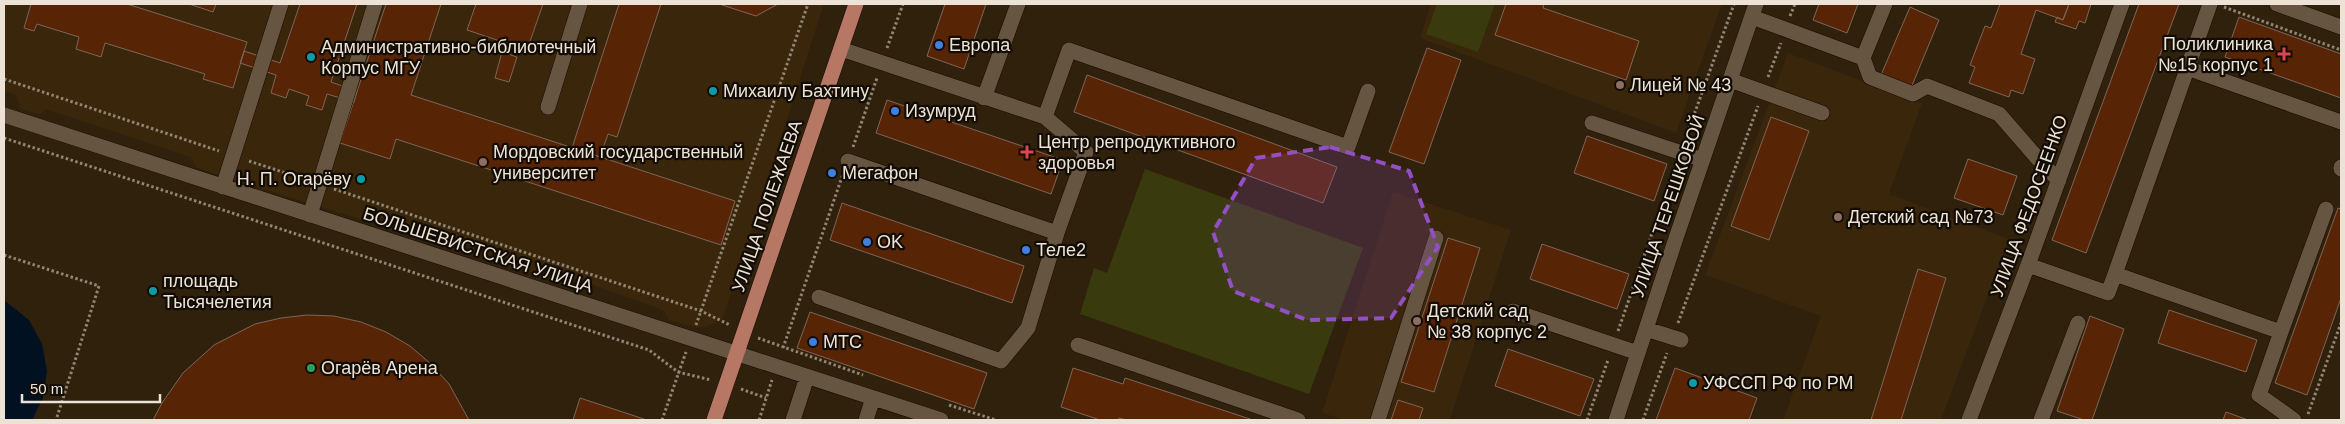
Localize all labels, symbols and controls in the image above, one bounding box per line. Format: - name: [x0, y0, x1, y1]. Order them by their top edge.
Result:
- place label: Поликлиника №15 корпус 1: [2158, 34, 2274, 75]
- place label: Европа: [949, 35, 1011, 55]
- place label: Административно-библиотечный Корпус МГУ: [321, 37, 596, 78]
- marker: Европа: [933, 39, 945, 51]
- marker: Поликлиника №15 корпус 1: [2277, 47, 2291, 61]
- marker: Административно-библиотечный Корпус МГУ: [305, 51, 317, 63]
- place label: Лицей № 43: [1630, 75, 1731, 95]
- marker: Лицей № 43: [1614, 79, 1626, 91]
- place label: Михаилу Бахтину: [723, 81, 869, 101]
- marker: Михаилу Бахтину: [707, 85, 719, 97]
- place label: Изумруд: [905, 101, 976, 121]
- marker: Изумруд: [889, 105, 901, 117]
- street label: УЛИЦА ТЕРЕШКОВОЙ: [1626, 112, 1709, 300]
- street label: УЛИЦА ФЕДОСЕЕНКО: [1987, 112, 2071, 300]
- street label: УЛИЦА ПОЛЕЖАЕВА: [728, 117, 806, 295]
- place label: Центр репродуктивного здоровья: [1038, 132, 1236, 173]
- place label: Мордовский государственный университет: [493, 142, 743, 183]
- marker: Центр репродуктивного здоровья: [1020, 145, 1034, 159]
- marker: Мордовский государственный университет: [477, 156, 489, 168]
- place label: Мегафон: [842, 163, 918, 183]
- marker: Мегафон: [826, 167, 838, 179]
- place label: Н. П. Огарёву: [237, 169, 351, 189]
- marker: Н. П. Огарёву: [355, 173, 367, 185]
- street label: БОЛЬШЕВИСТСКАЯ УЛИЦА: [361, 203, 595, 297]
- place label: Детский сад №73: [1848, 207, 1993, 227]
- marker: Детский сад №73: [1832, 211, 1844, 223]
- place label: OK: [877, 232, 903, 252]
- marker: OK: [861, 236, 873, 248]
- place label: Теле2: [1036, 240, 1086, 260]
- marker: Теле2: [1020, 244, 1032, 256]
- place label: площадь Тысячелетия: [163, 271, 272, 312]
- marker: площадь Тысячелетия: [147, 285, 159, 297]
- place label: Детский сад № 38 корпус 2: [1427, 301, 1547, 342]
- marker: Детский сад № 38 корпус 2: [1411, 315, 1423, 327]
- place label: МТС: [823, 332, 862, 352]
- marker: МТС: [807, 336, 819, 348]
- place label: Огарёв Арена: [321, 358, 439, 378]
- marker: Огарёв Арена: [305, 362, 317, 374]
- scale bar: [22, 372, 160, 404]
- place label: УФССП РФ по РМ: [1703, 373, 1854, 393]
- marker: УФССП РФ по РМ: [1687, 377, 1699, 389]
- text: 50 m: [30, 380, 63, 397]

